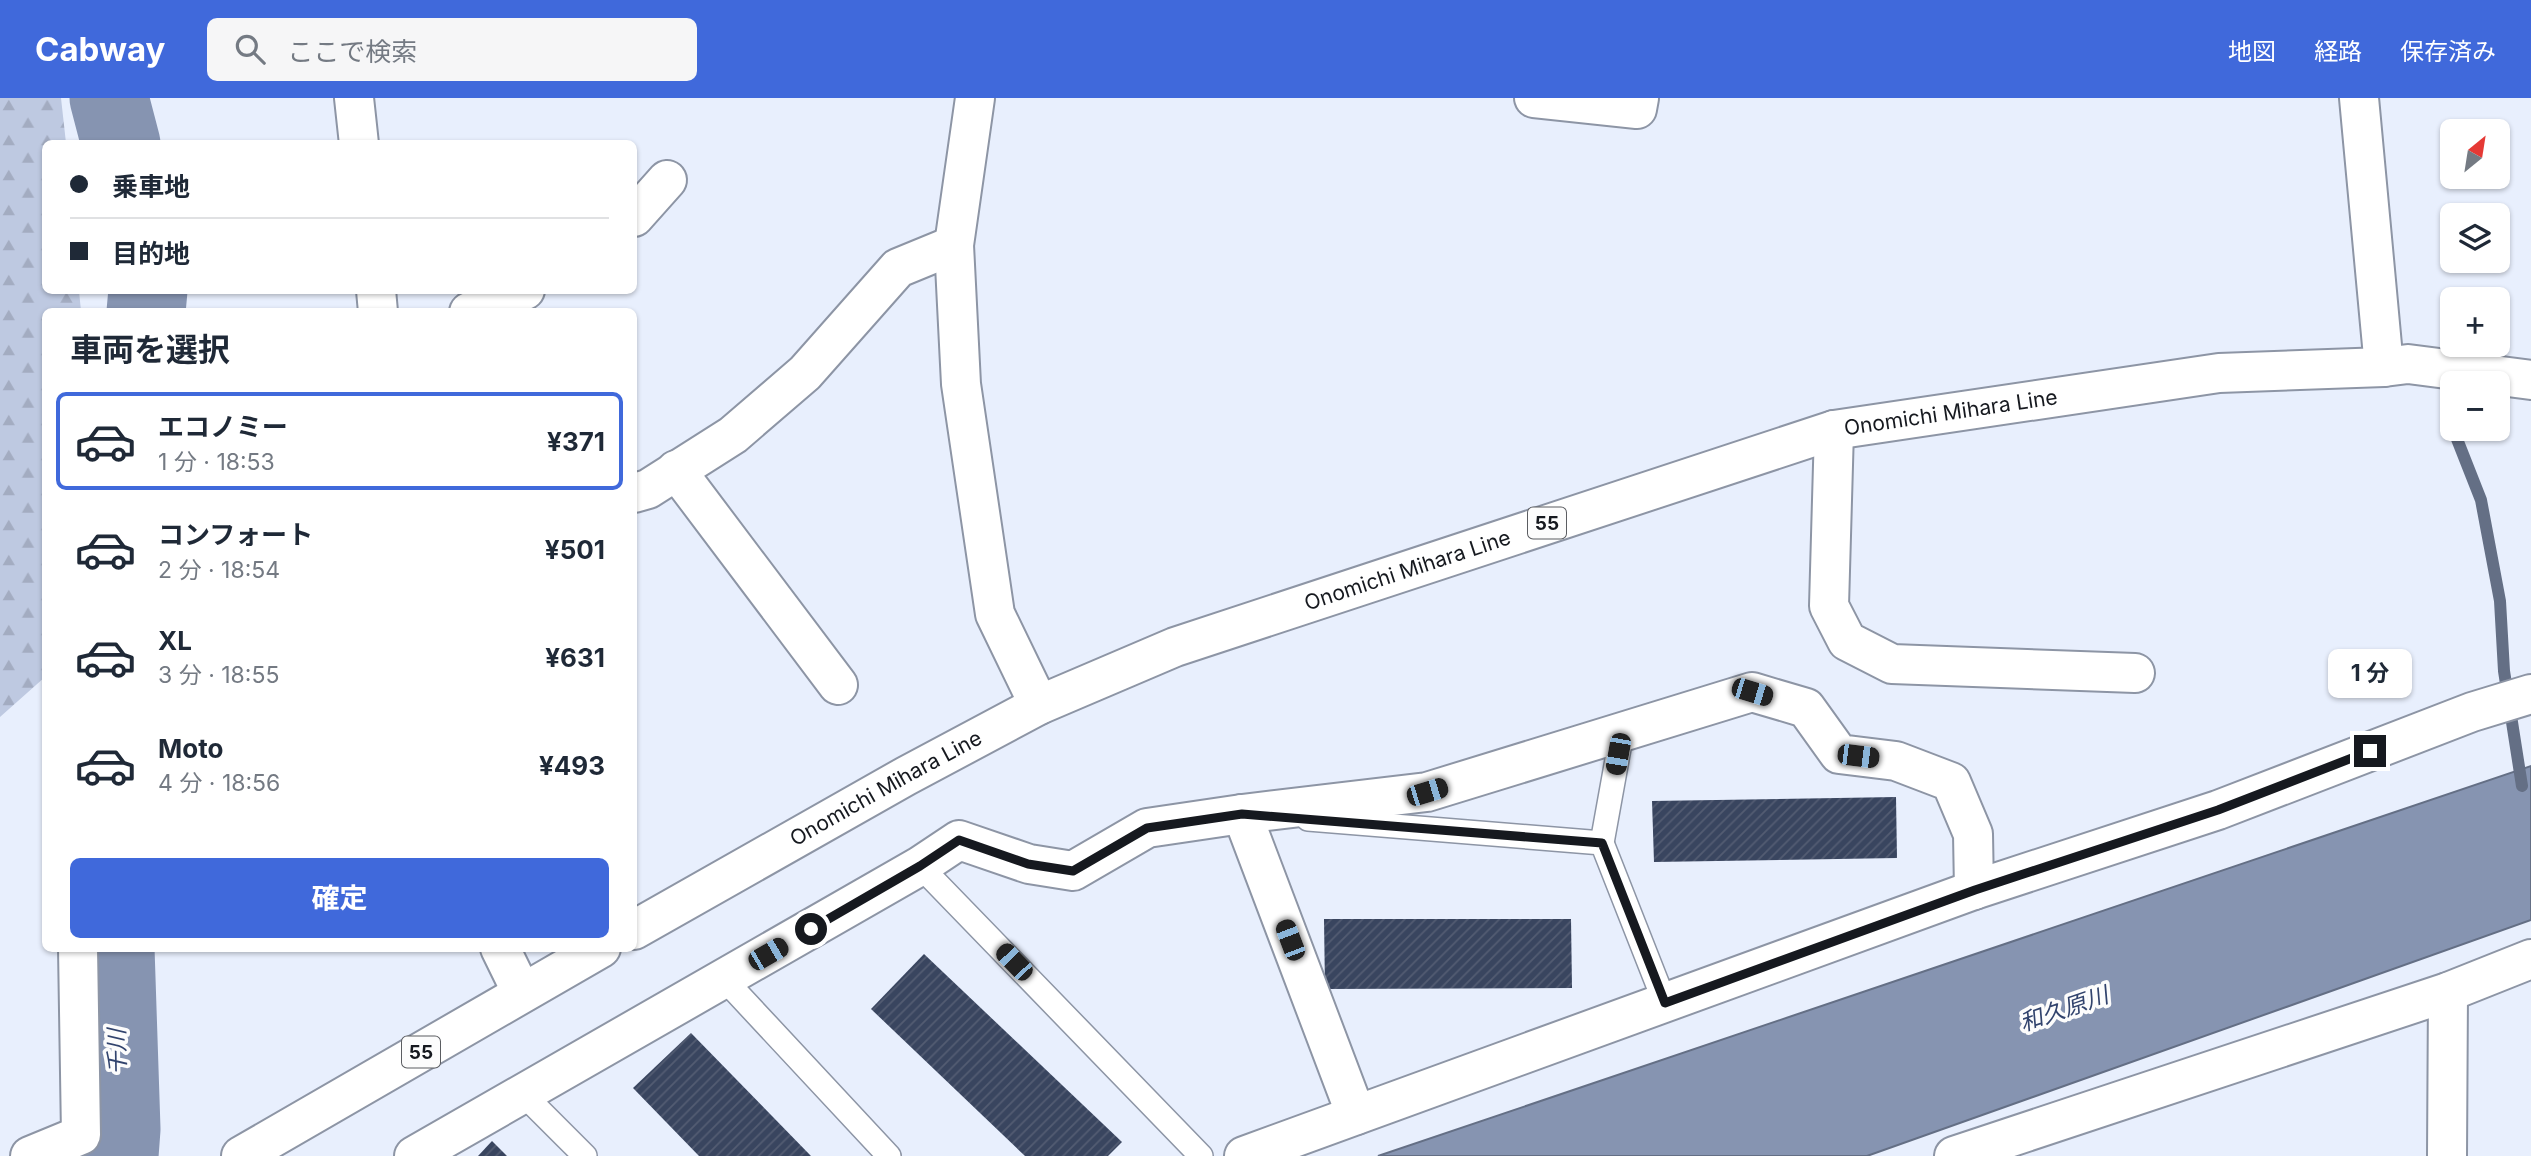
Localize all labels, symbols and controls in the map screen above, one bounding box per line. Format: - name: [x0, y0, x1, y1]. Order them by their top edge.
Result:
- search box: [207, 18, 697, 81]
- text: Cabway: [35, 29, 165, 69]
- icon: search: [231, 30, 269, 68]
- text: ここで検索: [287, 36, 417, 67]
- text: 地図: [2228, 37, 2276, 66]
- text: 経路: [2314, 37, 2362, 66]
- text: 保存済み: [2400, 37, 2496, 66]
- north arrow: [2440, 119, 2510, 189]
- map controls: [2440, 119, 2510, 441]
- text: 乗車地: [112, 171, 190, 202]
- button: layers: [2440, 203, 2510, 273]
- text: 目的地: [112, 238, 190, 269]
- button: +: [2440, 287, 2510, 357]
- text: 車両を選択: [70, 330, 230, 369]
- button: −: [2440, 371, 2510, 441]
- street label: Onomichi Mihara Line: [1842, 384, 2059, 440]
- icon: car: [74, 410, 137, 473]
- text: エコノミー: [158, 411, 288, 442]
- text: ¥371: [547, 426, 605, 457]
- text: 1 分 · 18:53: [158, 448, 275, 476]
- road number: 55: [1528, 508, 1566, 538]
- icon: car: [74, 518, 137, 581]
- text: コンフォート: [158, 519, 313, 550]
- street label: Onomichi Mihara Line: [1301, 524, 1514, 616]
- text: ¥501: [545, 534, 605, 565]
- text: 2 分 · 18:54: [158, 556, 280, 584]
- text: XL: [158, 625, 192, 656]
- icon: car: [74, 626, 137, 689]
- text: ¥631: [545, 642, 605, 673]
- callout: 1 分: [2328, 650, 2412, 698]
- text: 1 分: [2351, 659, 2389, 687]
- text: 3 分 · 18:55: [158, 661, 279, 689]
- car: [1729, 676, 1776, 708]
- street label: Onomichi Mihara Line: [785, 725, 986, 851]
- car: [1605, 731, 1632, 777]
- text: Moto: [158, 733, 223, 764]
- icon: car: [74, 734, 137, 797]
- route end: [2354, 735, 2386, 767]
- car: [1836, 743, 1881, 769]
- text: ¥493: [539, 750, 605, 781]
- text: 4 分 · 18:56: [158, 769, 280, 797]
- car: [1404, 776, 1451, 808]
- button: 確定: [70, 858, 609, 938]
- route start: [795, 913, 827, 945]
- car: [1273, 917, 1308, 963]
- car: [745, 934, 792, 974]
- car: [992, 940, 1037, 984]
- water label: 和久原川: [2016, 980, 2115, 1037]
- water label: 千川: [103, 1026, 131, 1075]
- road number: 55: [402, 1036, 440, 1068]

